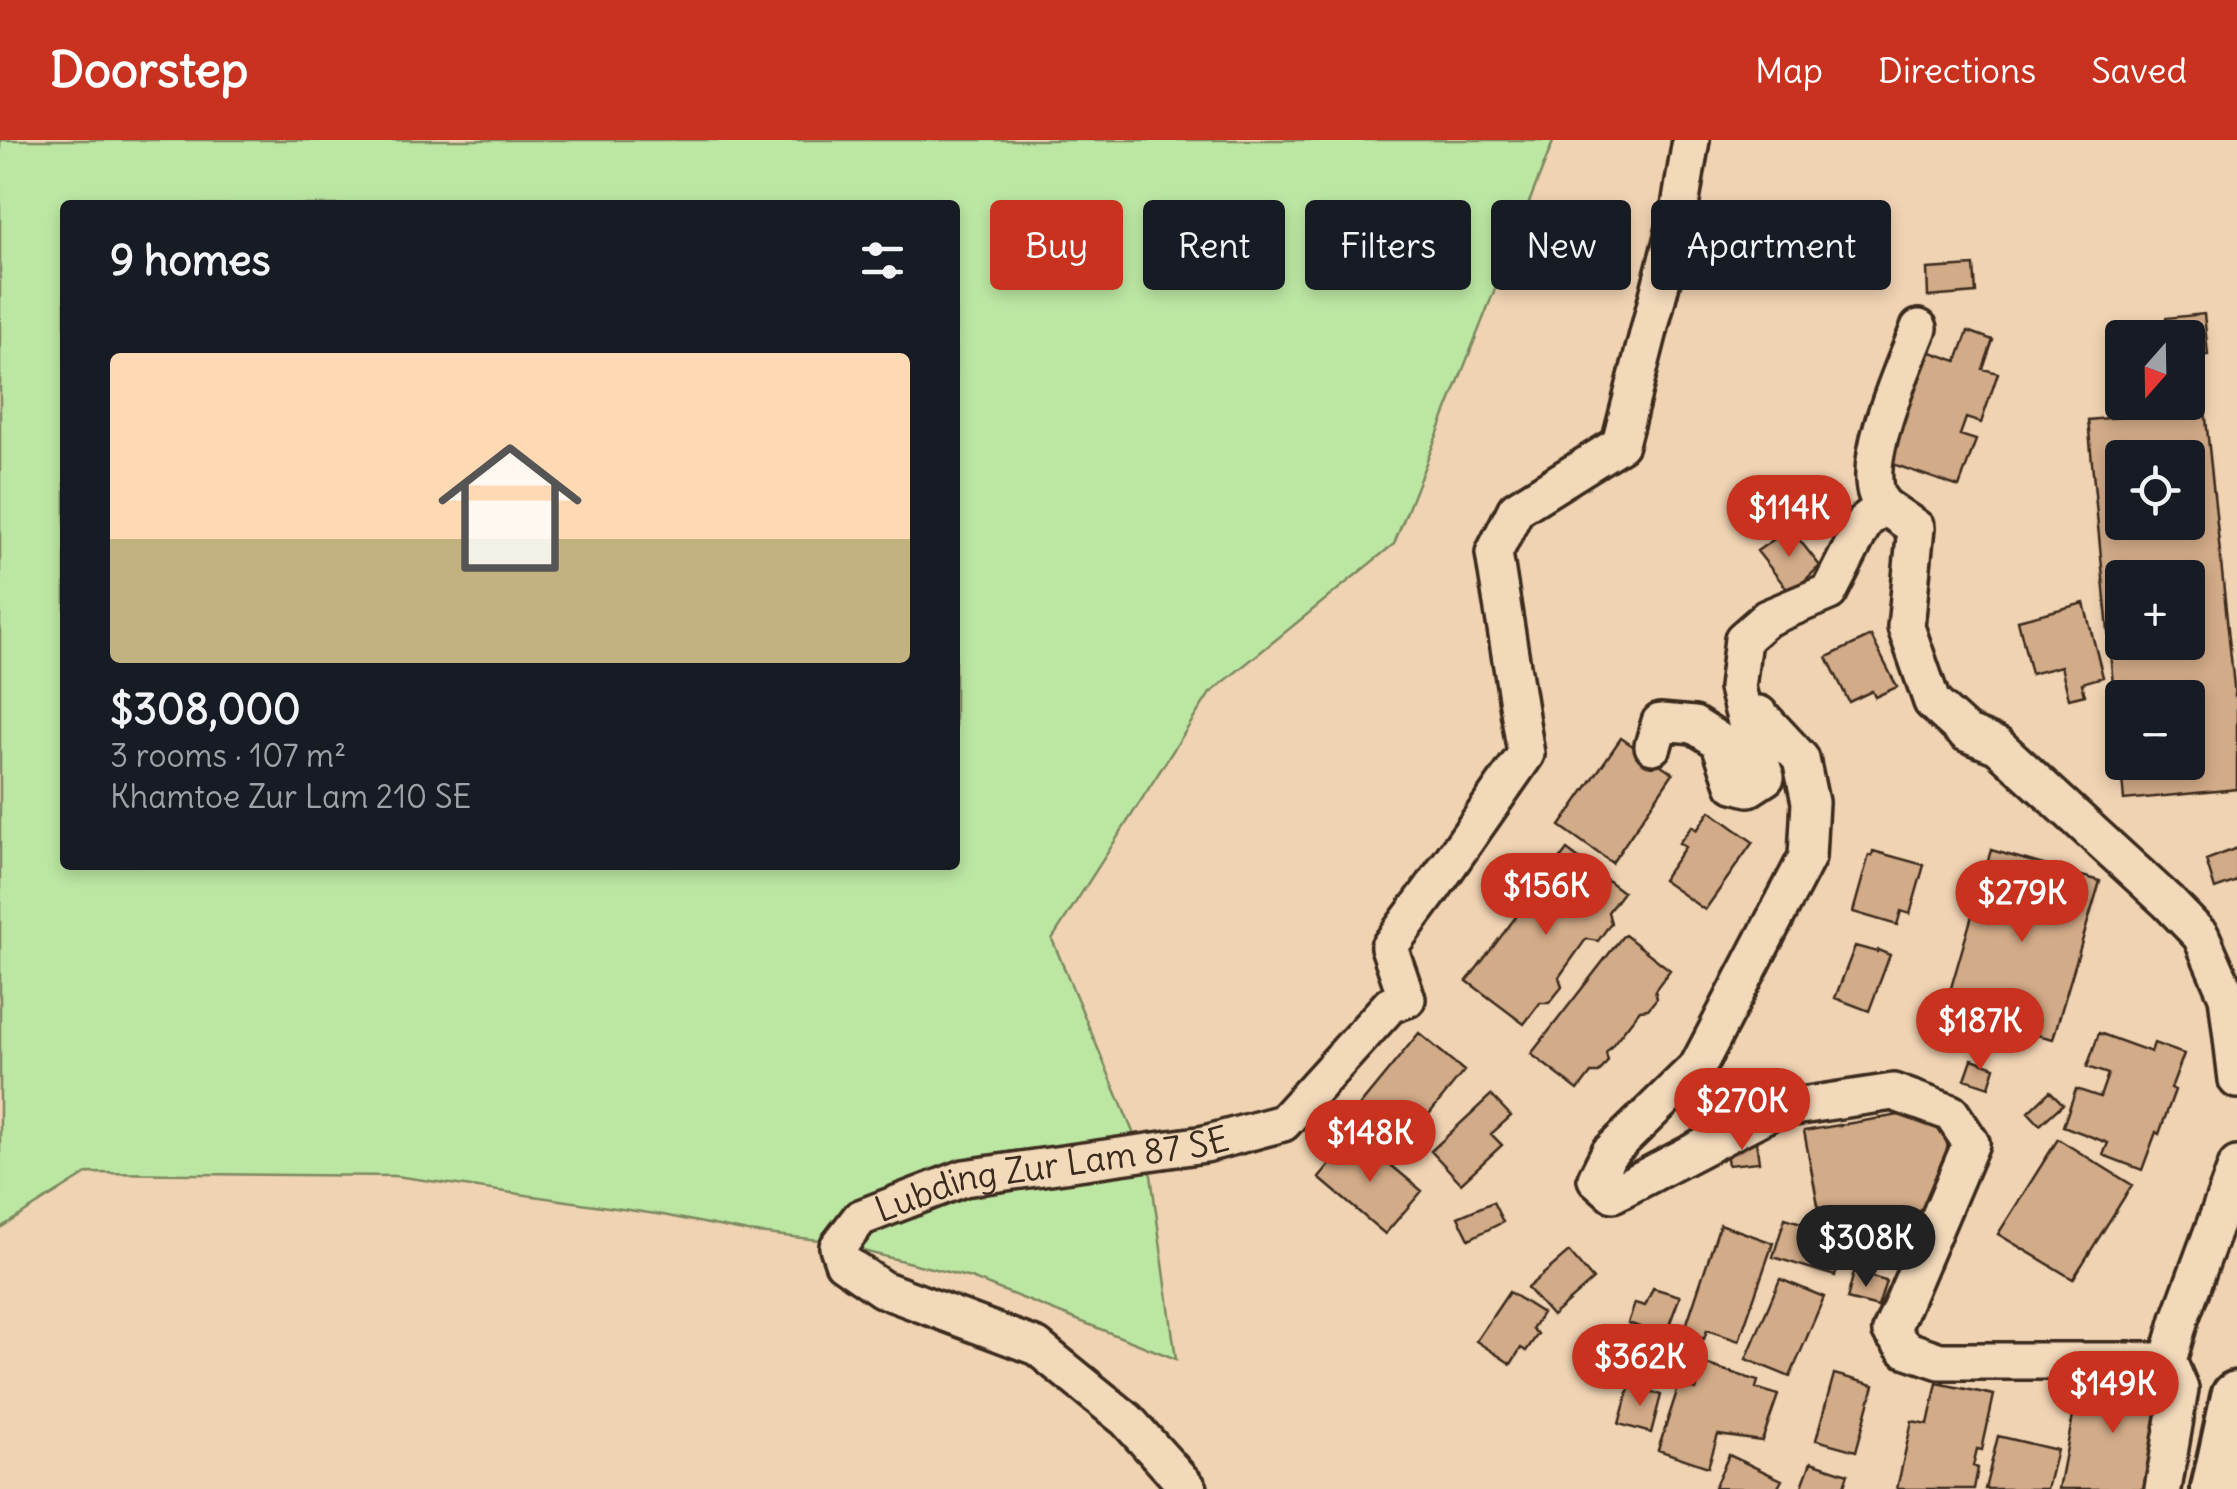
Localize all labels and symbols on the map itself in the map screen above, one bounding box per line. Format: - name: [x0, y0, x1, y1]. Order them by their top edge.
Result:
- north arrow: [2105, 320, 2205, 420]
- pin: $114K: [1719, 475, 1859, 560]
- pin: $156K: [1476, 853, 1616, 938]
- pin: $279K: [1952, 860, 2092, 945]
- pin: $187K: [1910, 988, 2050, 1073]
- pin: $270K: [1672, 1068, 1812, 1153]
- pin: $148K: [1300, 1100, 1440, 1185]
- street label: Lubding Zur Lam 87 SE: [868, 1116, 1233, 1231]
- pin: $308K: [1796, 1205, 1936, 1290]
- pin: $362K: [1570, 1324, 1710, 1409]
- pin: $149K: [2043, 1351, 2183, 1436]

